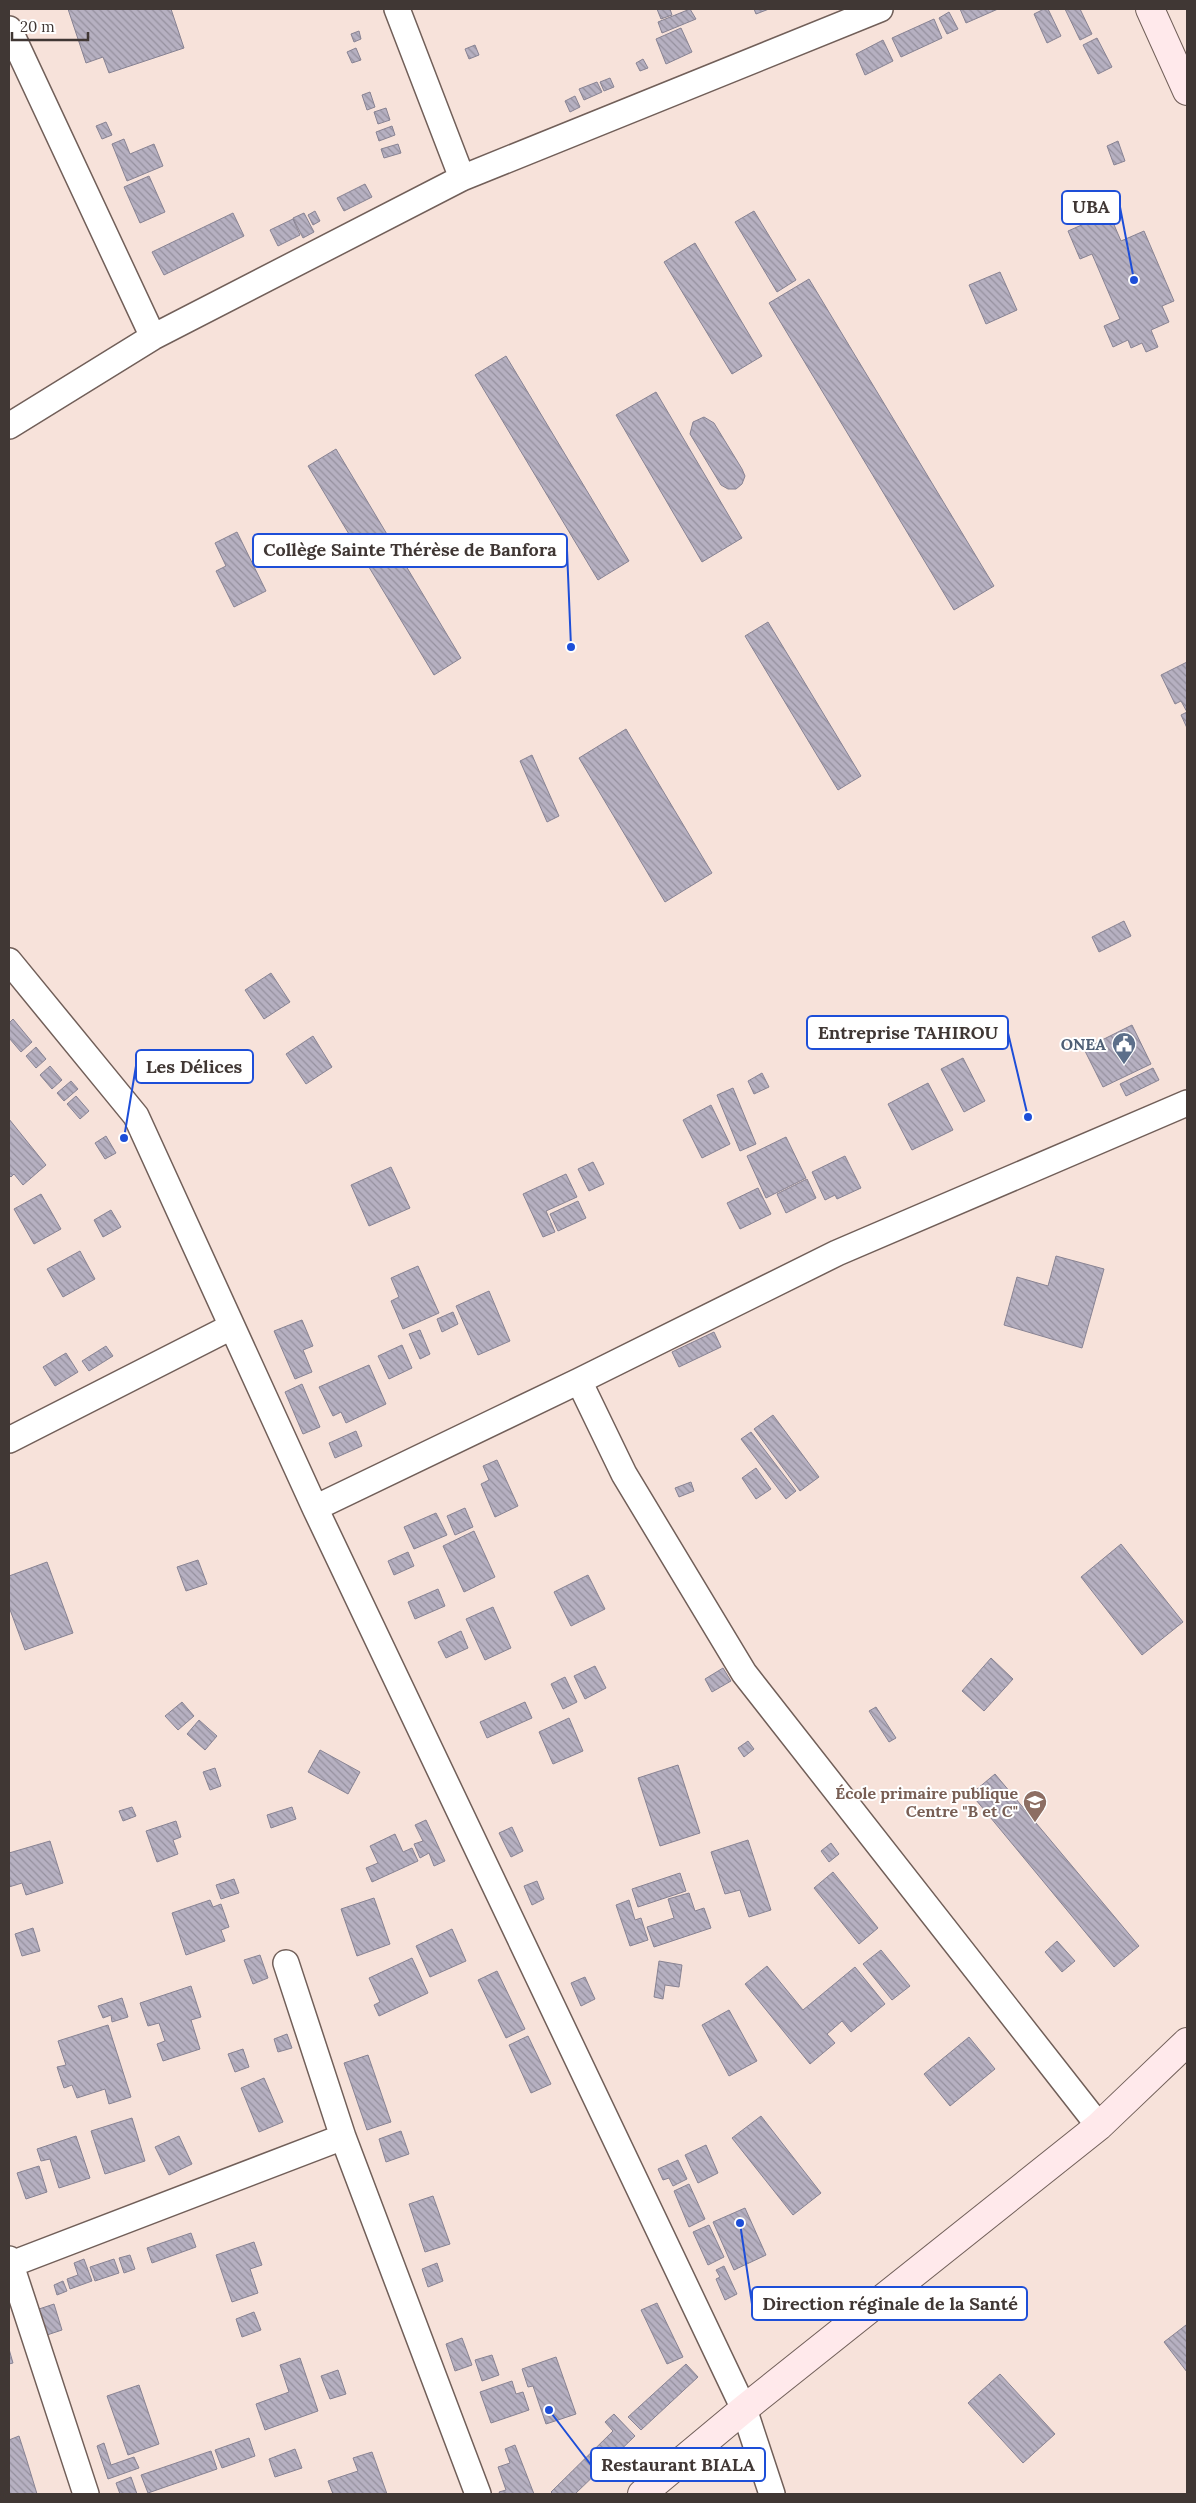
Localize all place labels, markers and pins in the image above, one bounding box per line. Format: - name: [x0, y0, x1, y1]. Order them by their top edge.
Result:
- callout: UBA: [1062, 191, 1120, 224]
- callout: Collège Sainte Thérèse de Banfora: [253, 534, 567, 567]
- callout: Entreprise TAHIROU: [807, 1016, 1008, 1049]
- public building icon: ONEA: [1111, 1031, 1137, 1065]
- place label: ONEA: [1061, 1034, 1106, 1054]
- callout: Les Délices: [136, 1050, 253, 1083]
- place label: École primaire publique Centre "B et C": [835, 1783, 1018, 1821]
- school or university icon: École primaire publique Centre "B et C": [1022, 1789, 1048, 1823]
- callout: Direction réginale de la Santé: [752, 2287, 1027, 2320]
- callout: Restaurant BIALA: [591, 2448, 765, 2481]

